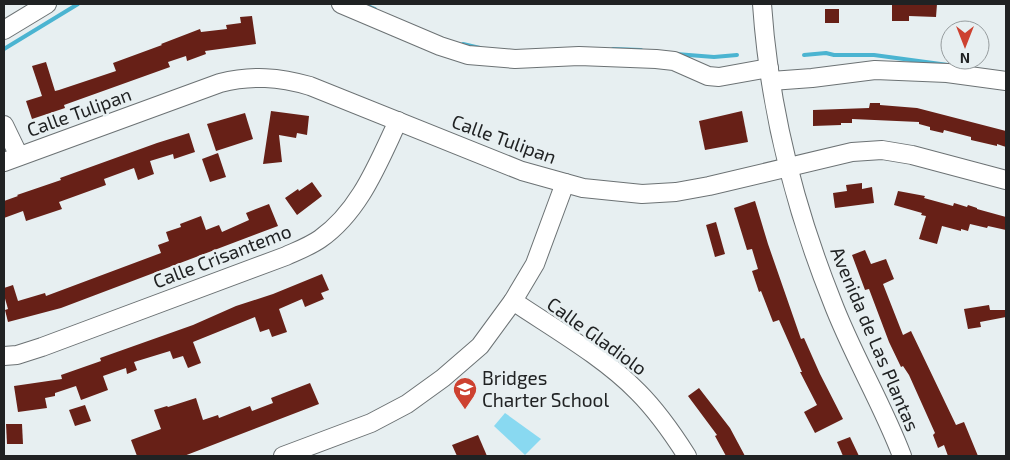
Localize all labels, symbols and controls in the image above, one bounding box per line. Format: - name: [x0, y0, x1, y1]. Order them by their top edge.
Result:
- north arrow: [940, 20, 990, 70]
- text: N: [960, 50, 970, 67]
- street label: Calle Tulipan: [23, 82, 134, 141]
- street label: Calle Tulipan: [449, 109, 560, 168]
- street label: Calle Crisantemo: [149, 219, 294, 292]
- street label: Avenida de Las Plantas: [826, 243, 925, 434]
- street label: Calle Gladiolo: [543, 292, 652, 380]
- place label: Bridges Charter School: [482, 366, 609, 411]
- school or university icon: Bridges Charter School: [452, 376, 478, 410]

